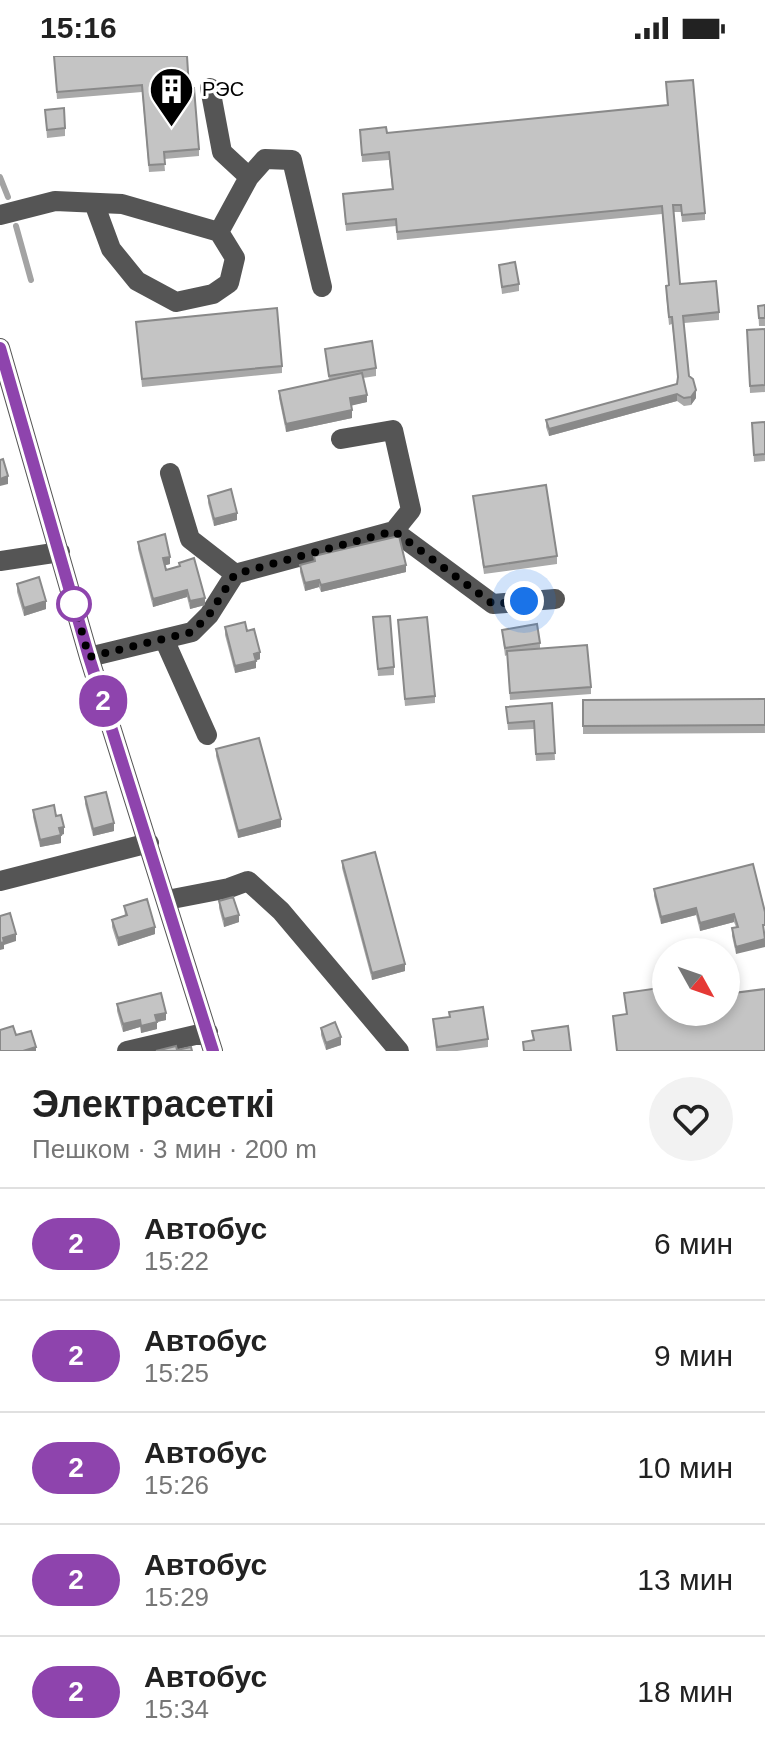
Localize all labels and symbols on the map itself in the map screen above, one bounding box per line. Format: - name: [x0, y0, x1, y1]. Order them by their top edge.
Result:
- building icon: РЭС: [147, 65, 195, 128]
- place label: РЭС: [202, 78, 244, 100]
- your location: [504, 581, 544, 621]
- unlabelled marker: [57, 587, 91, 621]
- line badge: 2: [77, 675, 129, 727]
- north arrow: [652, 938, 740, 1026]

